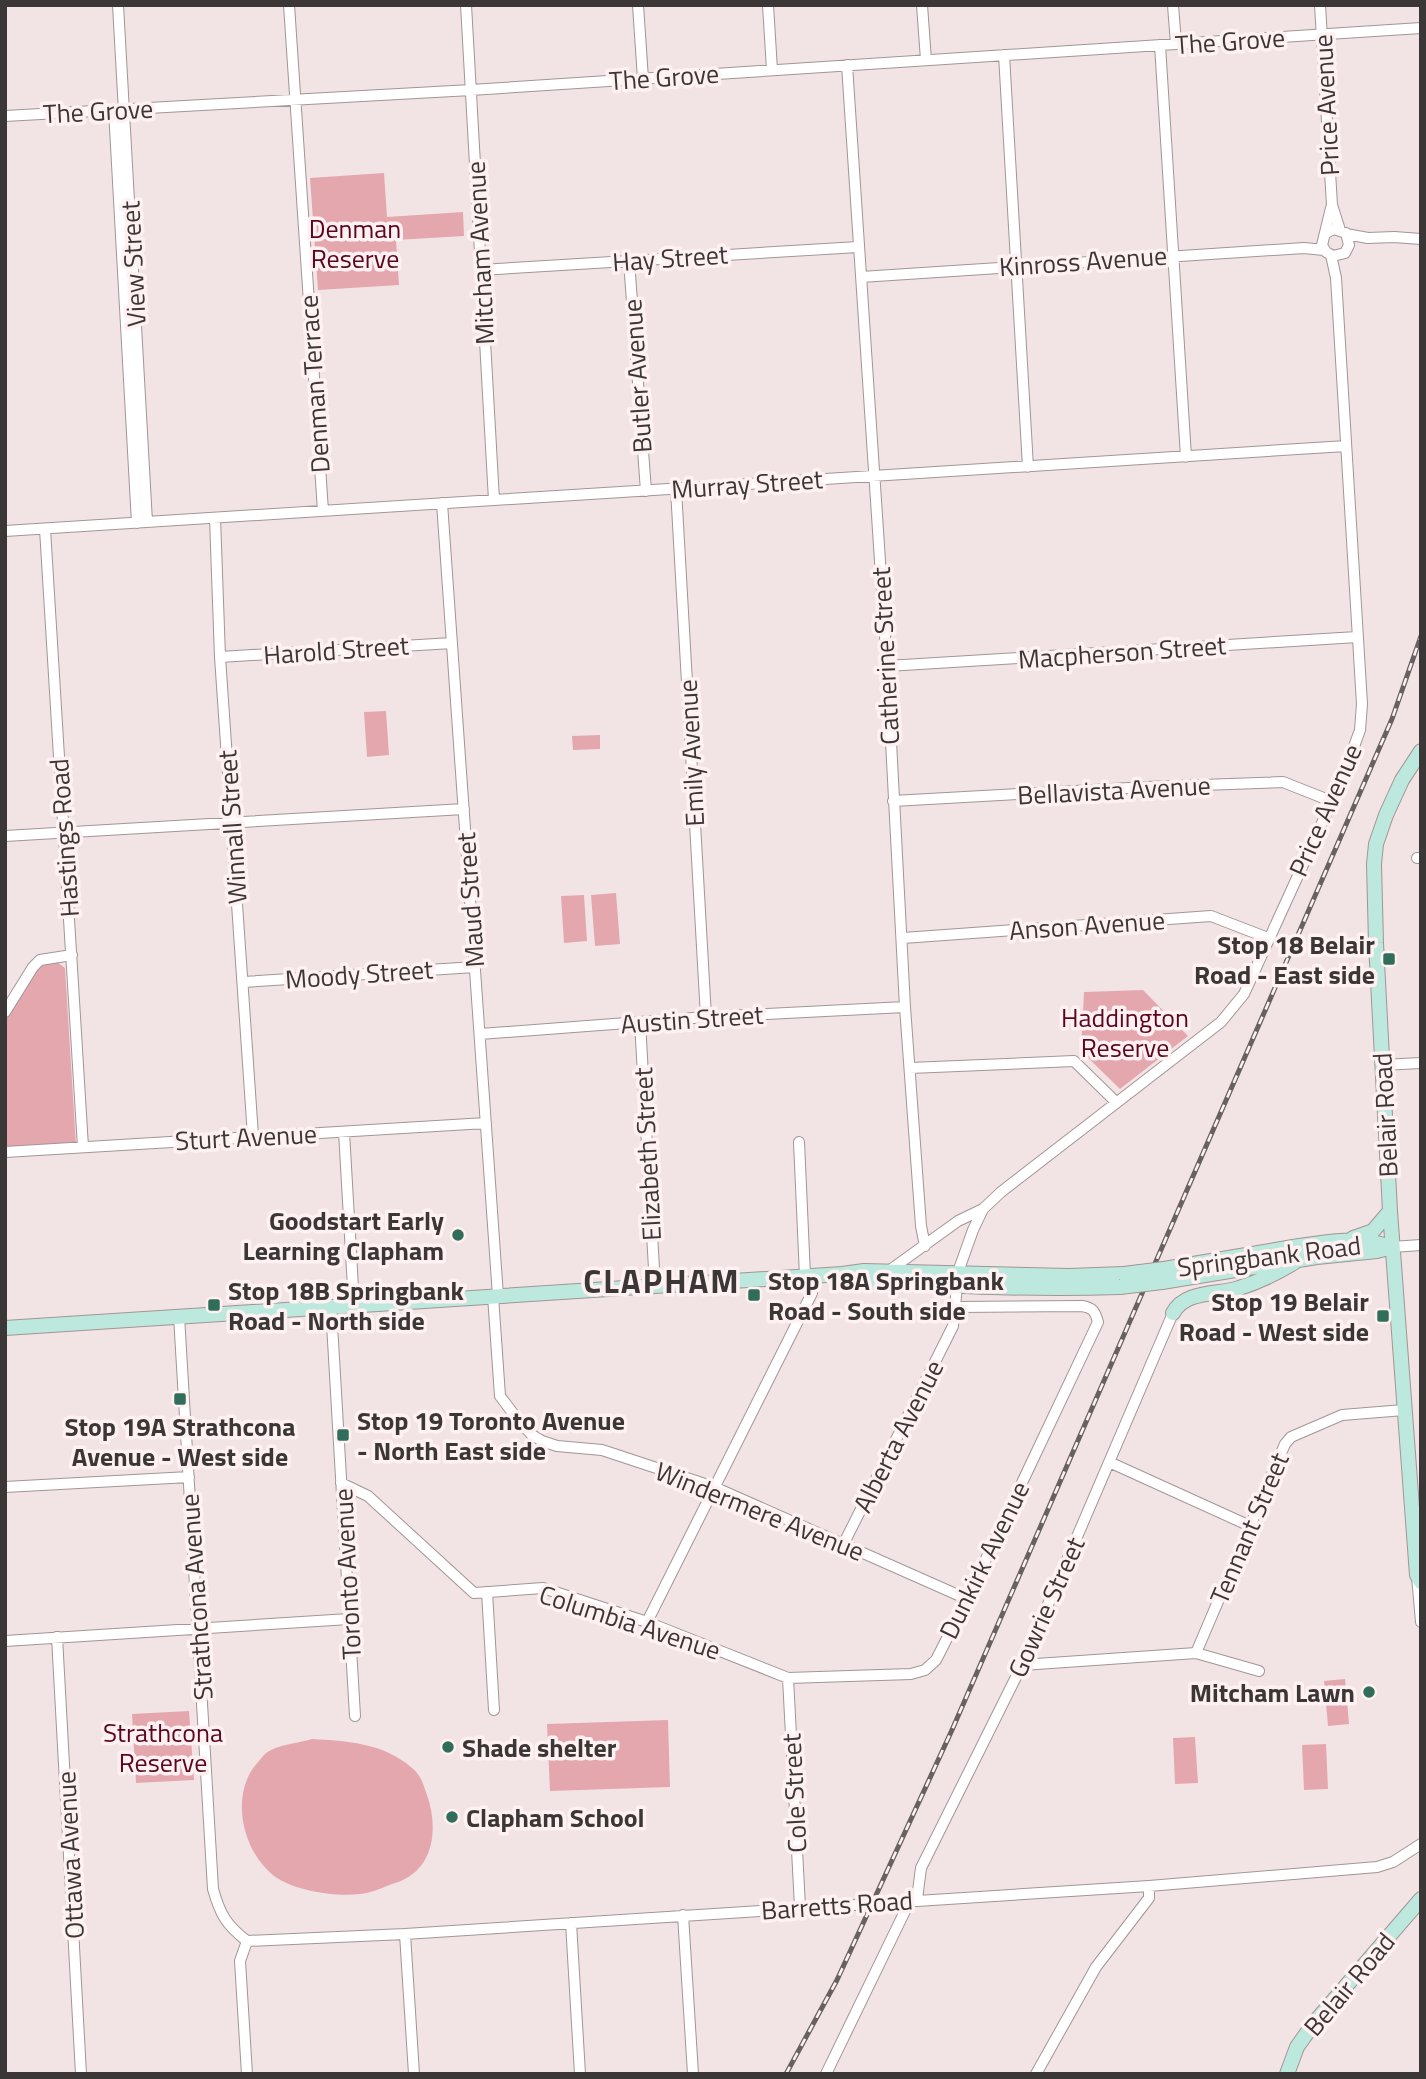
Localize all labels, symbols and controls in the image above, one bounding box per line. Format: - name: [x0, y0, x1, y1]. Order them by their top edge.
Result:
- street label: The Grove: [1174, 18, 1286, 64]
- street label: Price Avenue: [1303, 33, 1349, 177]
- street label: The Grove: [608, 54, 720, 100]
- street label: The Grove: [42, 89, 154, 133]
- street label: Mitcham Avenue: [456, 160, 504, 346]
- street label: View Street: [110, 200, 156, 328]
- park label: Denman Reserve: [309, 209, 401, 278]
- street label: Hay Street: [611, 235, 729, 281]
- street label: Kinross Avenue: [998, 236, 1168, 286]
- street label: Denman Terrace: [288, 294, 340, 474]
- street label: Butler Avenue: [612, 298, 662, 454]
- street label: Murray Street: [670, 459, 824, 509]
- street label: Catherine Street: [861, 566, 909, 746]
- street label: Harold Street: [262, 625, 410, 675]
- street label: Macpherson Street: [1017, 625, 1227, 679]
- street label: Emily Avenue: [668, 678, 714, 828]
- street label: Price Avenue: [1278, 737, 1372, 883]
- street label: Winnall Street: [207, 749, 257, 905]
- street label: Hastings Road: [39, 757, 89, 919]
- street label: Bellavista Avenue: [1016, 765, 1212, 815]
- street label: Maud Street: [446, 831, 494, 969]
- street label: Anson Avenue: [1008, 900, 1166, 950]
- place label: Stop 18 Belair Road - East side: [1194, 925, 1375, 994]
- street label: Moody Street: [284, 949, 434, 999]
- marker: Stop 18 Belair Road - East side: [1381, 951, 1397, 967]
- street label: Austin Street: [619, 995, 765, 1043]
- park label: Haddington Reserve: [1061, 998, 1189, 1067]
- street label: Belair Road: [1362, 1052, 1408, 1178]
- street label: Elizabeth Street: [623, 1066, 671, 1242]
- street label: Sturt Avenue: [174, 1114, 318, 1160]
- place label: Goodstart Early Learning Clapham: [242, 1201, 444, 1270]
- street label: Springbank Road: [1175, 1225, 1363, 1287]
- marker: Goodstart Early Learning Clapham: [450, 1227, 466, 1243]
- district label: CLAPHAM: [583, 1256, 741, 1306]
- place label: Stop 18A Springbank Road - South side: [768, 1261, 1004, 1330]
- place label: Stop 18B Springbank Road - North side: [228, 1271, 465, 1340]
- place label: Stop 19 Belair Road - West side: [1179, 1282, 1369, 1351]
- marker: Stop 18A Springbank Road - South side: [746, 1287, 762, 1303]
- marker: Stop 18B Springbank Road - North side: [206, 1297, 222, 1313]
- marker: Stop 19 Belair Road - West side: [1375, 1308, 1391, 1324]
- street label: Alberta Avenue: [843, 1353, 953, 1519]
- marker: Stop 19A Strathcona Avenue - West side: [172, 1391, 188, 1407]
- place label: Stop 19 Toronto Avenue - North East side: [357, 1401, 625, 1470]
- place label: Stop 19A Strathcona Avenue - West side: [65, 1407, 295, 1476]
- marker: Stop 19 Toronto Avenue - North East side: [335, 1427, 351, 1443]
- street label: Tennant Street: [1200, 1446, 1298, 1610]
- street label: Windermere Avenue: [650, 1451, 870, 1571]
- street label: Dunkirk Avenue: [929, 1475, 1039, 1645]
- street label: Toronto Avenue: [323, 1487, 371, 1661]
- street label: Strathcona Avenue: [169, 1492, 223, 1702]
- street label: Gowrie Street: [998, 1531, 1094, 1683]
- street label: Columbia Avenue: [534, 1574, 726, 1670]
- place label: Mitcham Lawn: [1190, 1673, 1355, 1712]
- marker: Mitcham Lawn: [1361, 1684, 1377, 1700]
- park label: Strathcona Reserve: [103, 1713, 223, 1782]
- place label: Shade shelter: [462, 1728, 617, 1767]
- street label: Cole Street: [771, 1732, 817, 1854]
- marker: Shade shelter: [440, 1739, 456, 1755]
- street label: Ottawa Avenue: [46, 1770, 94, 1940]
- place label: Clapham School: [466, 1798, 645, 1837]
- marker: Clapham School: [444, 1809, 460, 1825]
- street label: Barretts Road: [760, 1880, 914, 1930]
- street label: Belair Road: [1294, 1924, 1404, 2044]

